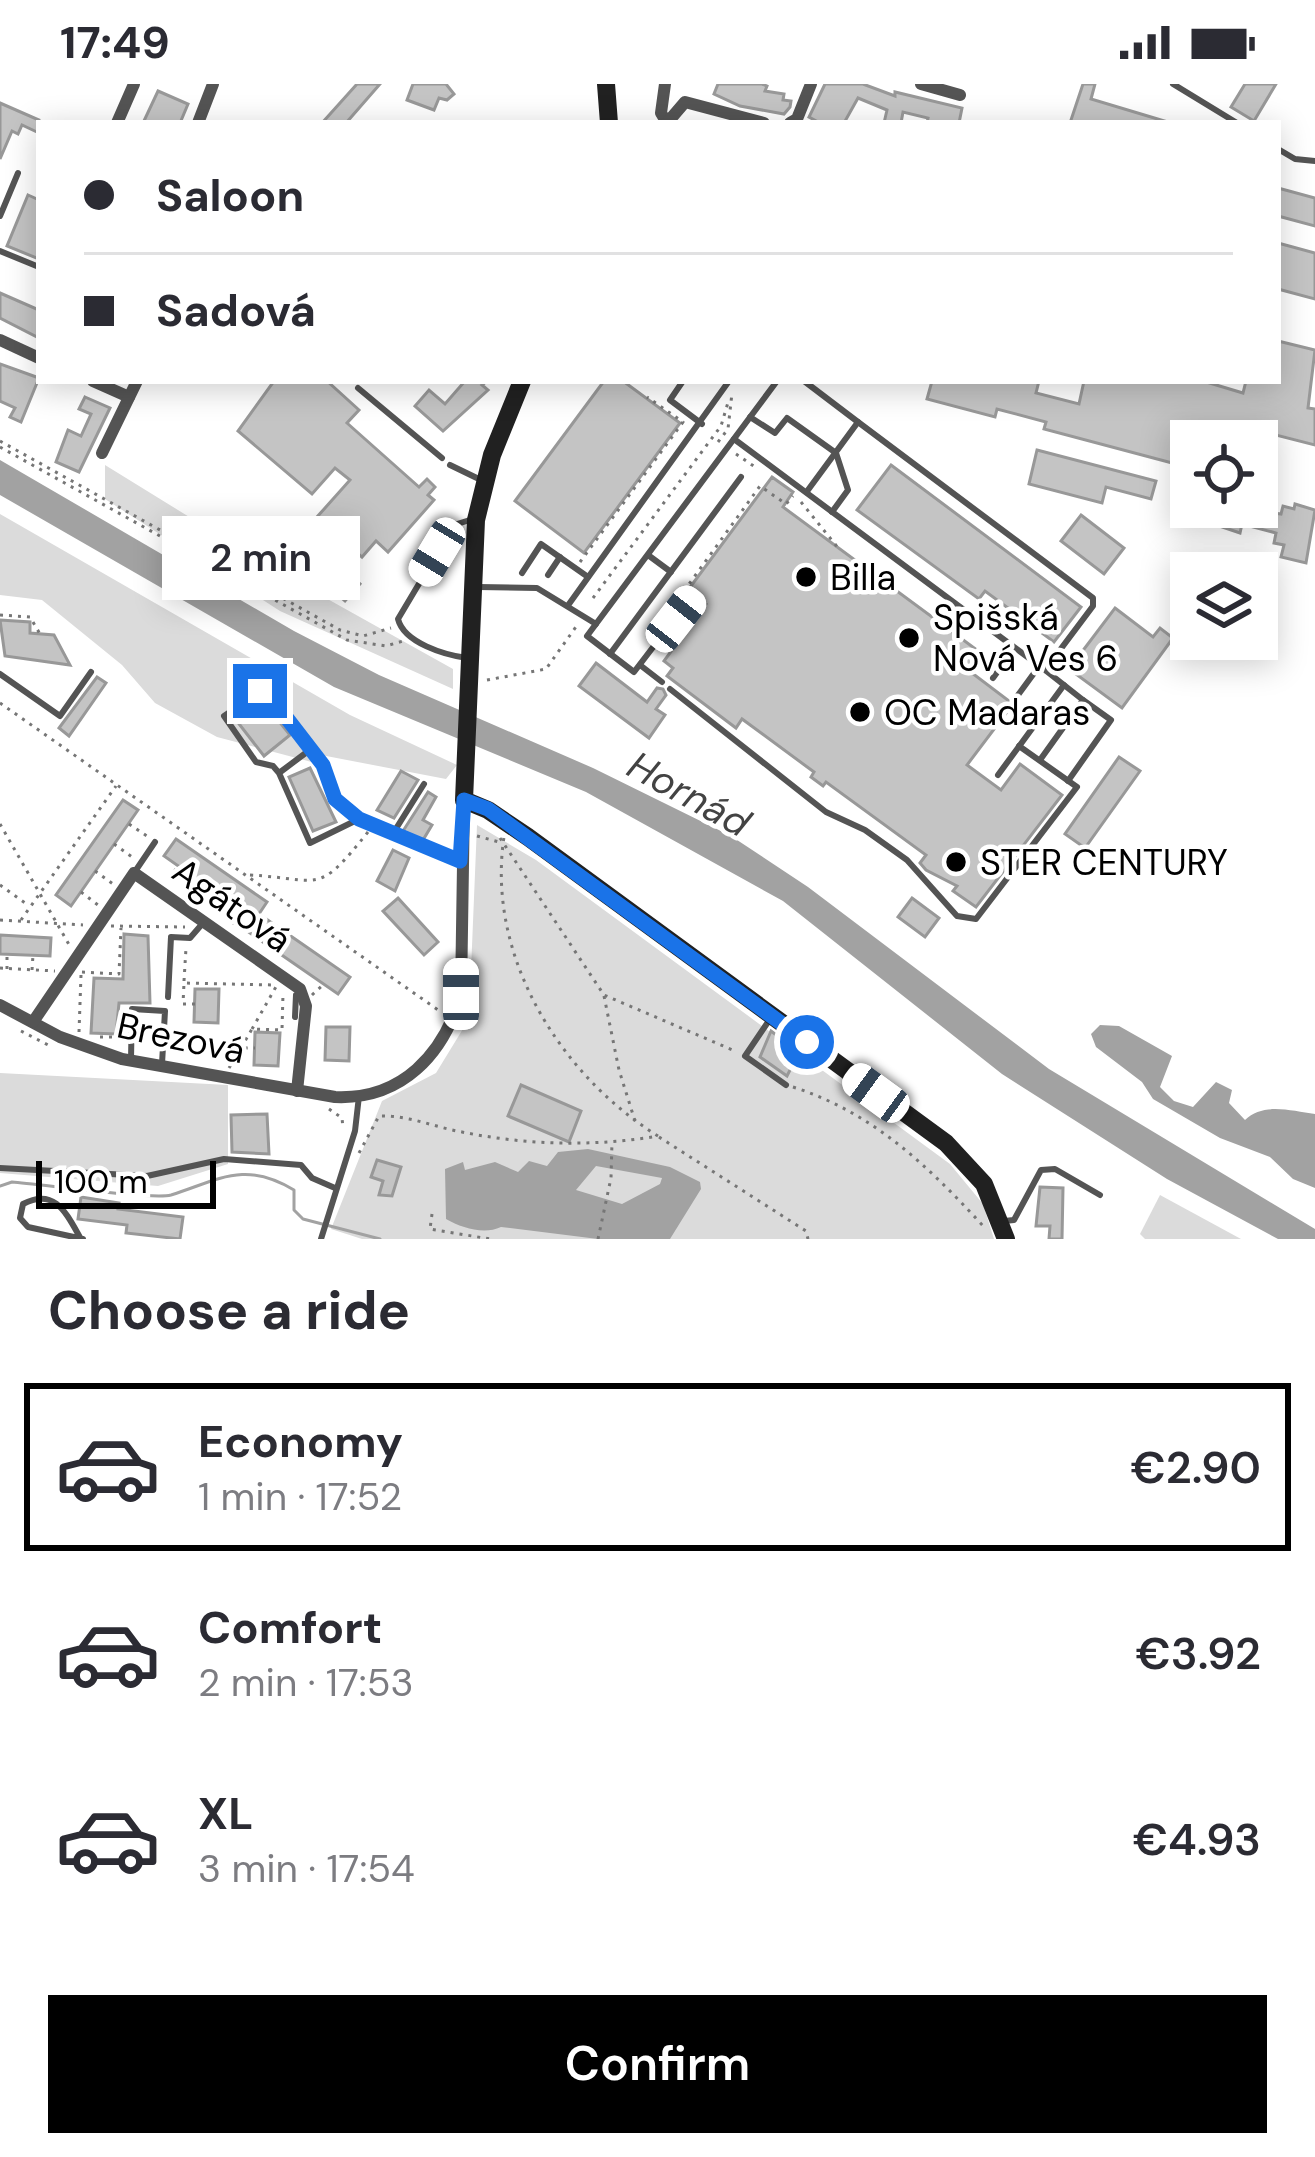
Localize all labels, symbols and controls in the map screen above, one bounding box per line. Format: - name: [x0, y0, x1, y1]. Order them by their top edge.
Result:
- text: 17:49: [60, 13, 170, 72]
- text: Saloon: [156, 166, 304, 225]
- text: Sadová: [156, 281, 316, 340]
- map controls: [1170, 420, 1278, 660]
- button: locate: [1170, 420, 1278, 528]
- car: [403, 512, 471, 592]
- callout: 2 min: [161, 517, 359, 601]
- text: 2 min: [210, 532, 312, 583]
- button: layers: [1170, 552, 1278, 660]
- place label: Billa: [830, 554, 896, 601]
- marker: Billa: [793, 564, 819, 590]
- car: [640, 580, 712, 658]
- place label: Spišská Nová Ves 6: [933, 594, 1118, 682]
- marker: Spišská Nová Ves 6: [896, 625, 922, 651]
- route end: [233, 664, 287, 718]
- place label: OC Madaras: [884, 689, 1090, 736]
- marker: OC Madaras: [847, 699, 873, 725]
- water label: Hornád: [619, 740, 760, 849]
- place label: STER CENTURY: [980, 839, 1228, 886]
- street label: Agátová: [163, 847, 301, 963]
- marker: STER CENTURY: [943, 849, 969, 875]
- car: [443, 958, 479, 1030]
- street label: Brezová: [113, 1002, 249, 1074]
- route start: [780, 1015, 834, 1069]
- car: [836, 1057, 916, 1129]
- scale bar: [36, 1155, 216, 1208]
- text: 100 m: [54, 1160, 148, 1203]
- text: Choose a ride: [48, 1275, 410, 1346]
- text: Economy: [198, 1412, 403, 1471]
- icon: car: [54, 1413, 162, 1521]
- text: €2.90: [1131, 1438, 1261, 1497]
- text: 1 min · 17:52: [198, 1471, 402, 1522]
- text: Comfort: [198, 1598, 382, 1657]
- icon: car: [54, 1599, 162, 1707]
- text: €3.92: [1135, 1624, 1261, 1683]
- text: 2 min · 17:53: [198, 1657, 414, 1708]
- text: XL: [198, 1784, 253, 1843]
- icon: car: [54, 1785, 162, 1893]
- text: €4.93: [1133, 1810, 1261, 1869]
- text: 3 min · 17:54: [198, 1843, 415, 1894]
- button: Confirm: [48, 1995, 1267, 2133]

